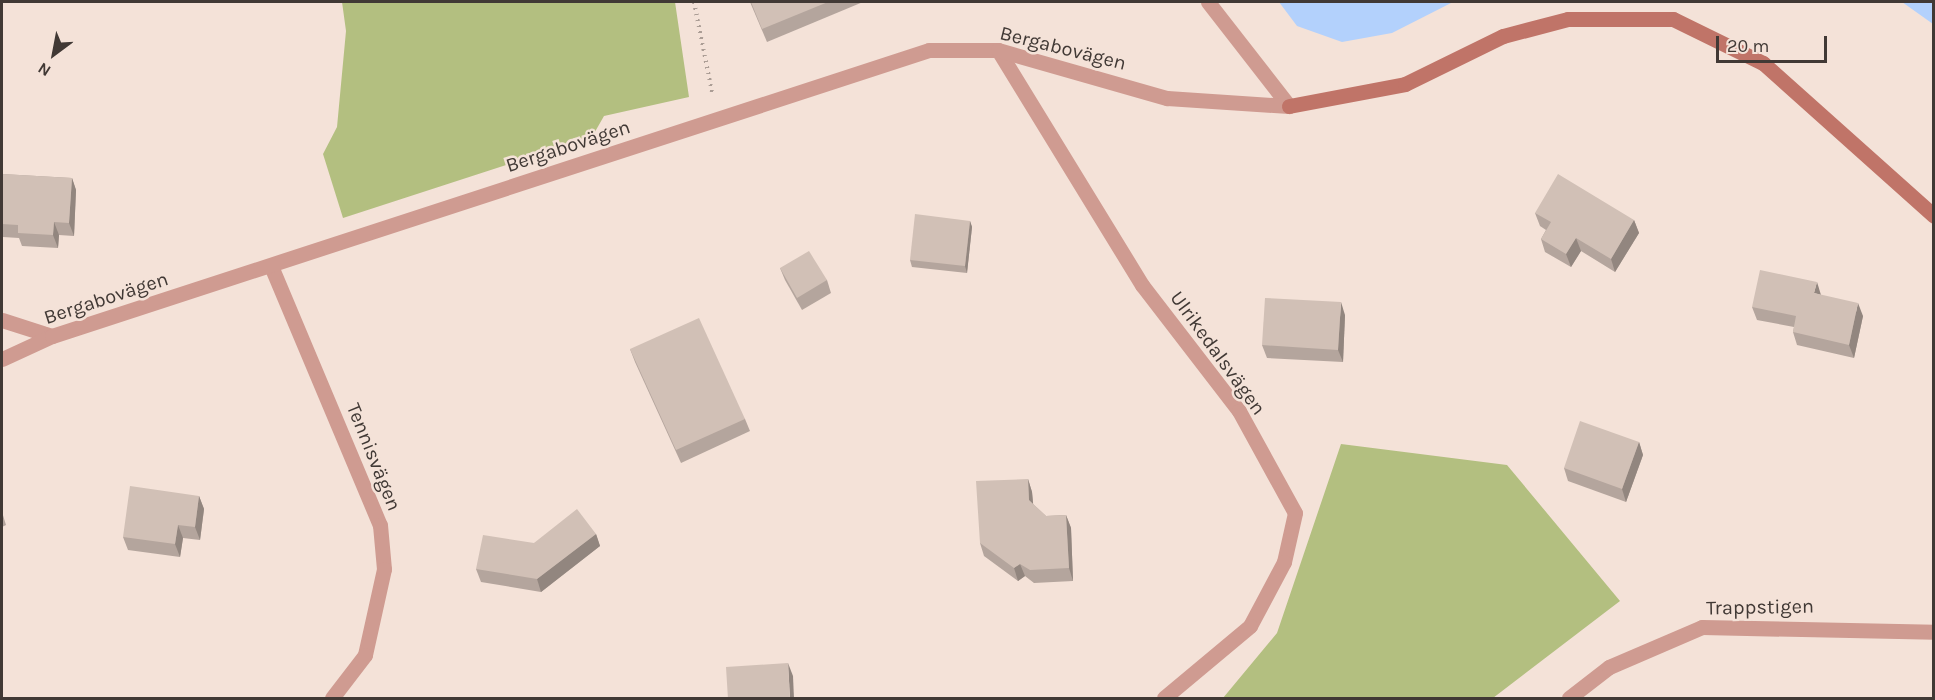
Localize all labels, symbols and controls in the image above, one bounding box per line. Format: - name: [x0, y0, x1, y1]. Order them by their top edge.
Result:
- street label: Bergabovägen: [997, 21, 1129, 75]
- north arrow: [24, 24, 84, 84]
- scale bar: [1719, 24, 1830, 62]
- text: 20 m: [1727, 35, 1769, 57]
- text: N: [34, 59, 54, 81]
- street label: Bergabovägen: [503, 115, 633, 177]
- street label: Bergabovägen: [41, 267, 171, 329]
- street label: Ulrikedalsvägen: [1165, 286, 1271, 420]
- street label: Tennisvägen: [342, 400, 406, 514]
- street label: Trappstigen: [1706, 594, 1814, 620]

